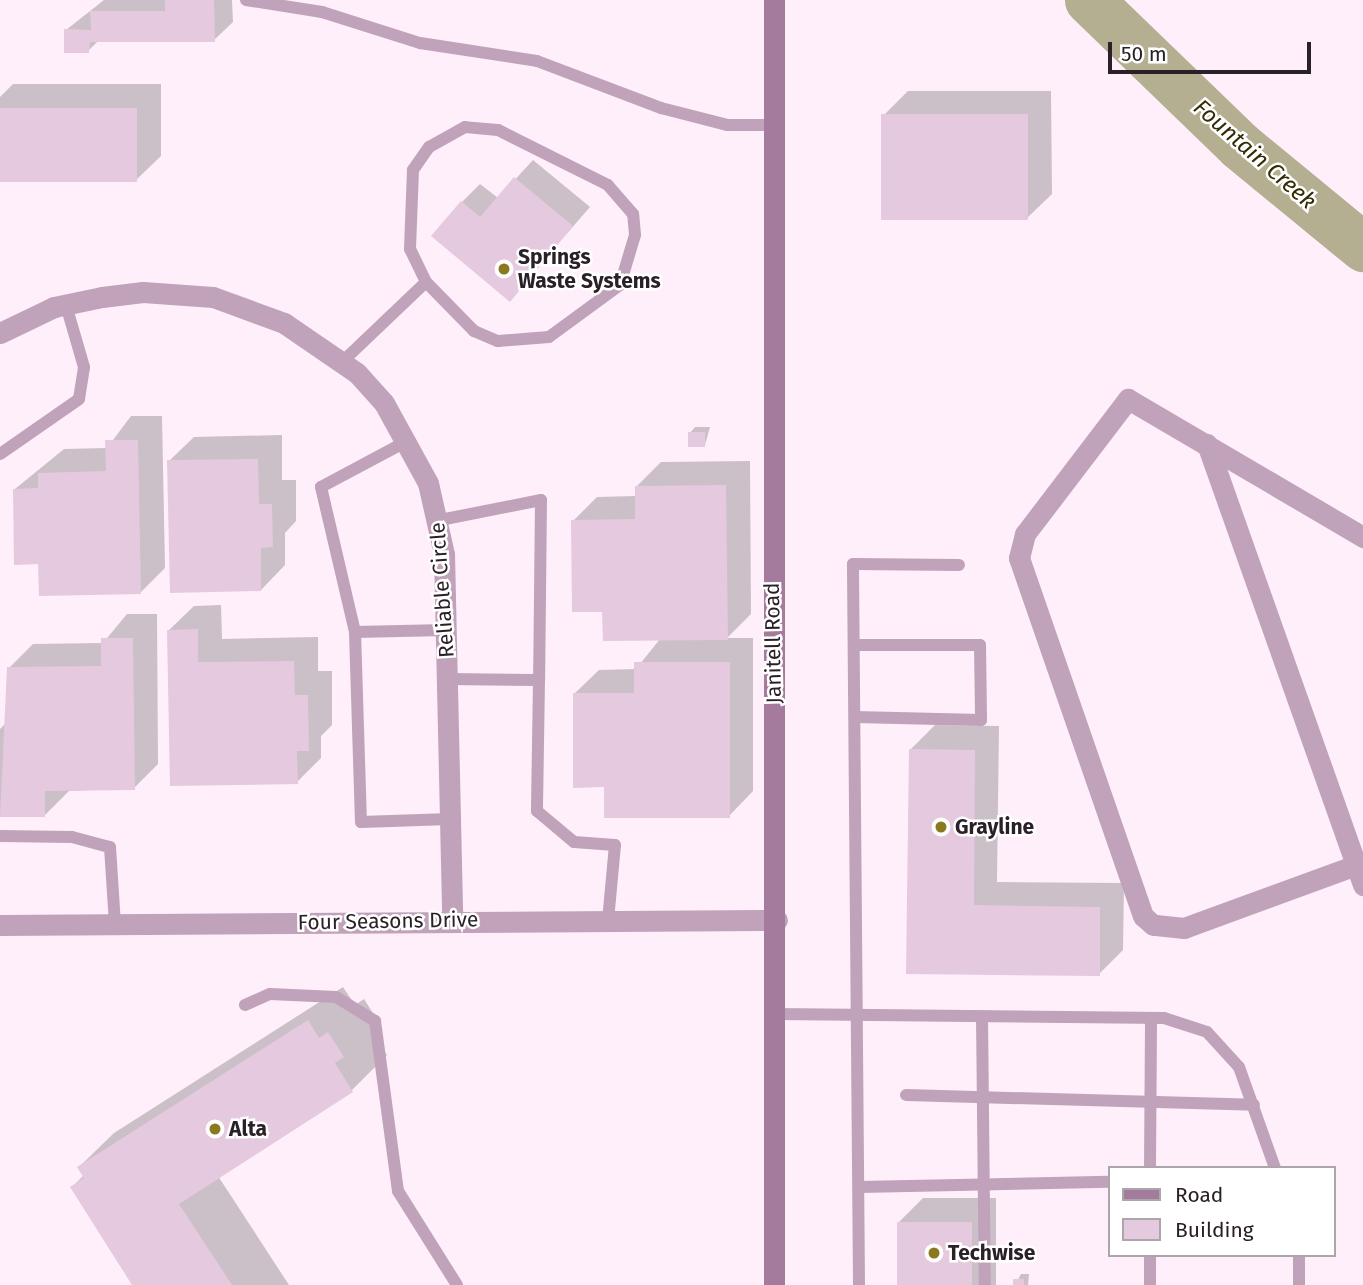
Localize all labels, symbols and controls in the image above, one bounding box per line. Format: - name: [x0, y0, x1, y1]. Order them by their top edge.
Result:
- scale bar: [1111, 28, 1314, 72]
- text: 50 m: [1121, 41, 1167, 67]
- water label: Fountain Creek: [1188, 93, 1322, 215]
- place label: Springs Waste Systems: [518, 244, 661, 294]
- marker: Springs Waste Systems: [496, 261, 512, 277]
- street label: Reliable Circle: [425, 522, 459, 658]
- street label: Janitell Road: [759, 582, 787, 704]
- place label: Grayline: [955, 814, 1034, 840]
- marker: Grayline: [933, 819, 949, 835]
- street label: Four Seasons Drive: [297, 907, 479, 935]
- place label: Alta: [229, 1116, 267, 1142]
- marker: Alta: [207, 1121, 223, 1137]
- legend: [1108, 1166, 1335, 1257]
- text: Road: [1175, 1182, 1223, 1208]
- text: Building: [1175, 1217, 1254, 1243]
- place label: Techwise: [948, 1240, 1035, 1266]
- marker: Techwise: [926, 1245, 942, 1261]

